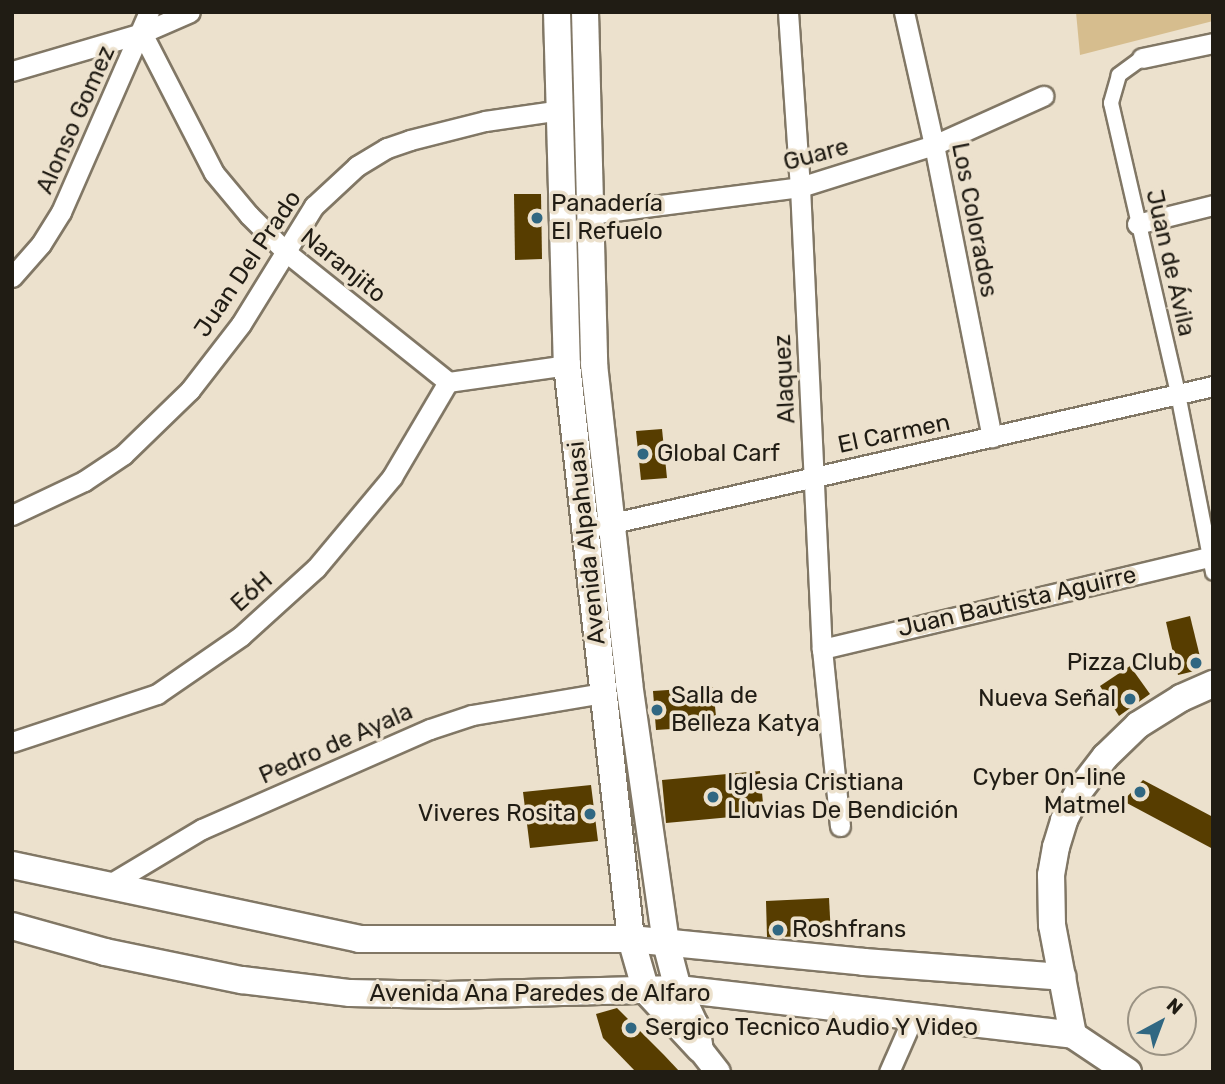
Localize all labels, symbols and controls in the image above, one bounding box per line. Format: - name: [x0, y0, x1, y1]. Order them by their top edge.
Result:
- street label: Alonso Gomez: [30, 41, 122, 199]
- street label: Guare: [780, 133, 852, 177]
- street label: Los Colorados: [945, 140, 1003, 300]
- street label: Juan Del Prado: [188, 185, 308, 343]
- street label: Juan de Ávila: [1139, 187, 1201, 339]
- place label: Panadería El Refuelo: [551, 190, 663, 246]
- marker: Panadería El Refuelo: [529, 210, 545, 226]
- street label: Naranjito: [294, 223, 392, 309]
- street label: Alaquez: [768, 334, 802, 424]
- street label: El Carmen: [835, 408, 953, 460]
- street label: Avenida Alpahuasi: [562, 439, 612, 647]
- place label: Global Carf: [657, 440, 780, 468]
- marker: Global Carf: [635, 446, 651, 462]
- street label: Juan Bautista Aguirre: [894, 560, 1140, 644]
- street label: E6H: [225, 566, 279, 618]
- place label: Pizza Club: [1067, 649, 1182, 677]
- marker: Pizza Club: [1188, 655, 1204, 671]
- place label: Salla de Belleza Katya: [671, 682, 820, 738]
- place label: Nueva Señal: [978, 685, 1116, 713]
- marker: Nueva Señal: [1122, 691, 1138, 707]
- street label: Pedro de Ayala: [255, 697, 417, 791]
- marker: Salla de Belleza Katya: [649, 702, 665, 718]
- place label: Cyber On-line Matmel: [972, 764, 1126, 820]
- place label: Iglesia Cristiana Lluvias De Bendición: [727, 769, 959, 825]
- marker: Cyber On-line Matmel: [1132, 784, 1148, 800]
- marker: Iglesia Cristiana Lluvias De Bendición: [705, 789, 721, 805]
- place label: Viveres Rosita: [418, 800, 576, 828]
- marker: Viveres Rosita: [582, 806, 598, 822]
- place label: Roshfrans: [792, 916, 906, 944]
- marker: Roshfrans: [770, 922, 786, 938]
- street label: Avenida Ana Paredes de Alfaro: [369, 980, 711, 1008]
- north arrow: [1127, 986, 1197, 1056]
- text: N: [1162, 993, 1187, 1019]
- place label: Sergico Tecnico Audio Y Video: [645, 1014, 981, 1042]
- marker: Sergico Tecnico Audio Y Video: [623, 1020, 639, 1036]

